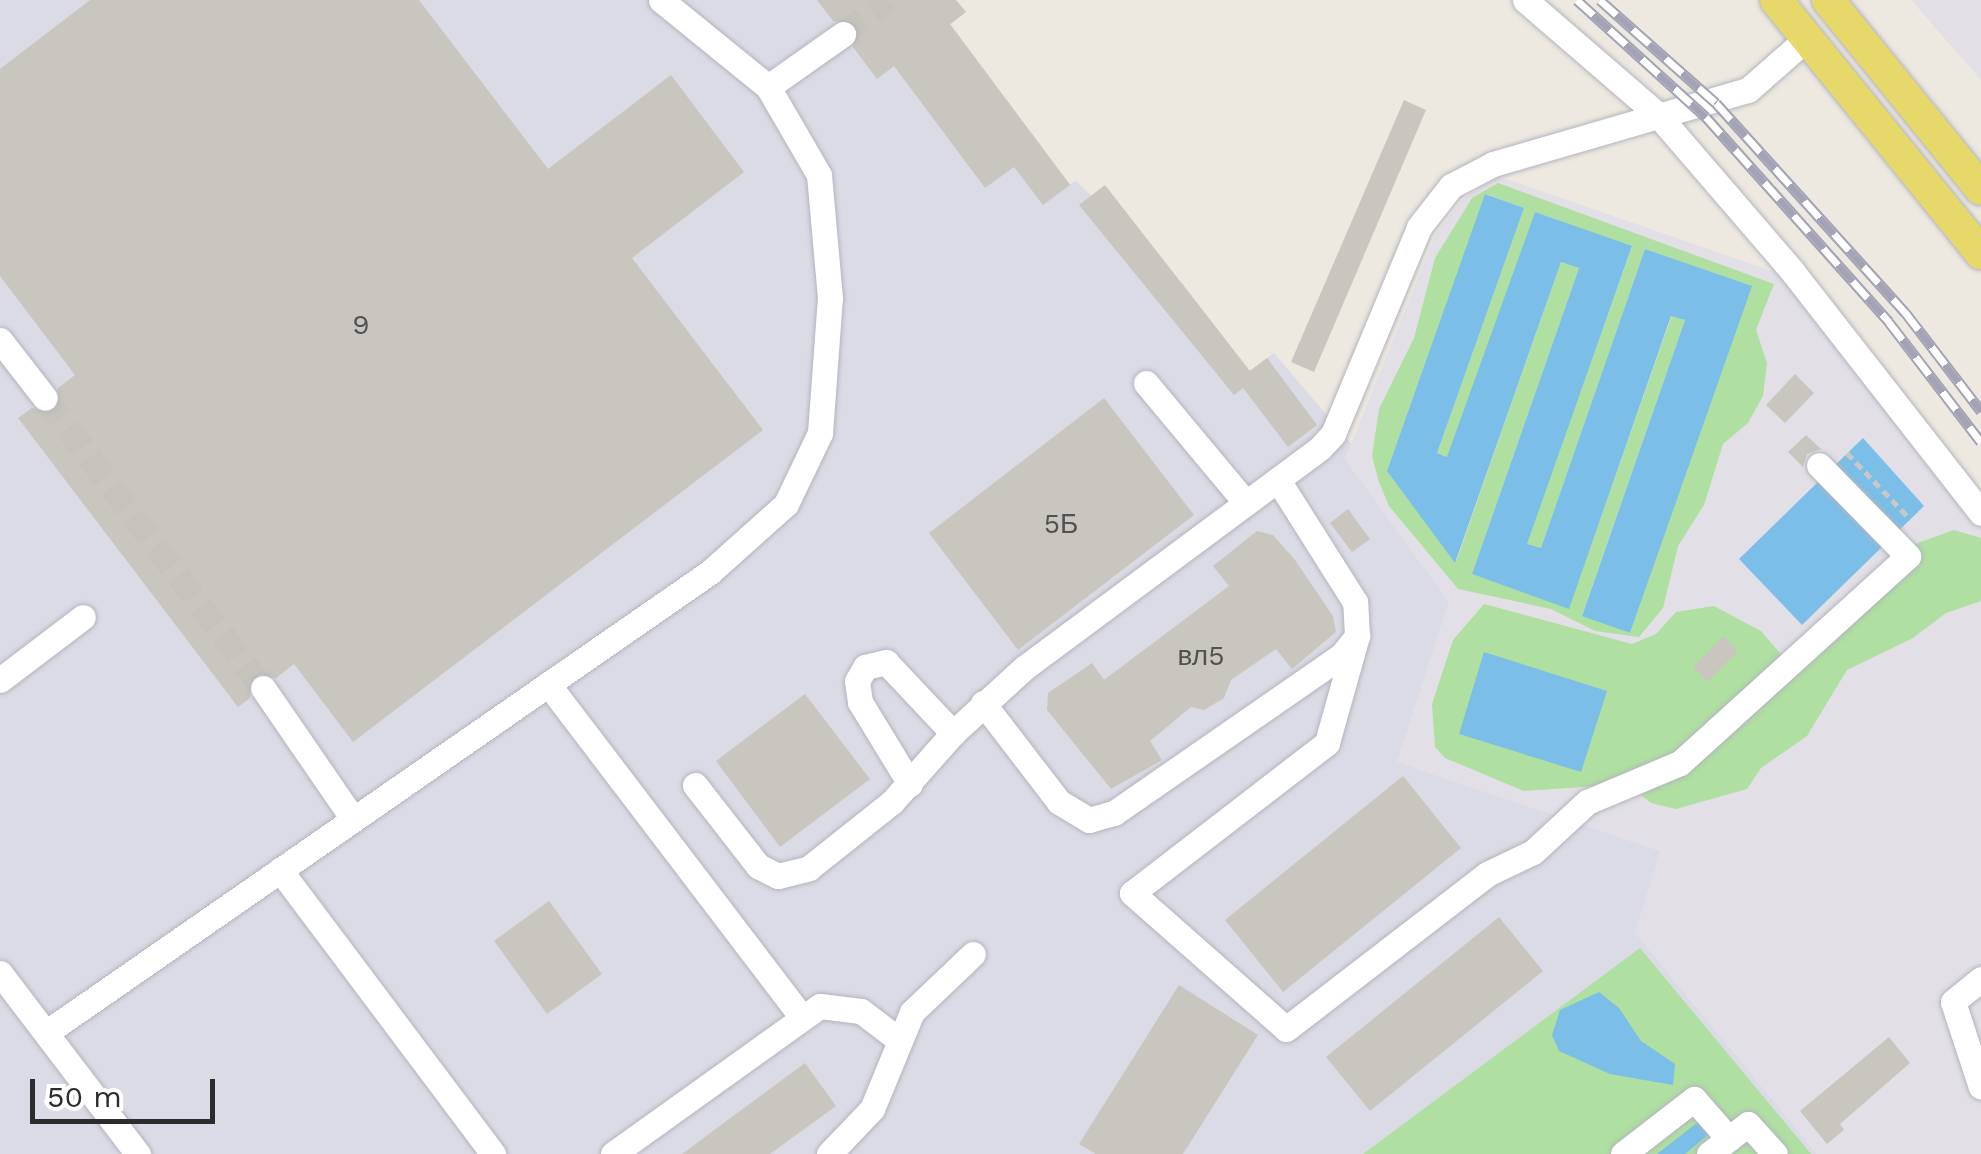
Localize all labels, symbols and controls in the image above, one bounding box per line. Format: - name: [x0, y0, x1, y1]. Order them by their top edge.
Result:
- house number: 9: [352, 308, 370, 342]
- house number: 5Б: [1044, 507, 1078, 541]
- house number: вл5: [1178, 639, 1224, 673]
- scale bar: [35, 1059, 220, 1121]
- text: 50 m: [47, 1079, 122, 1114]

